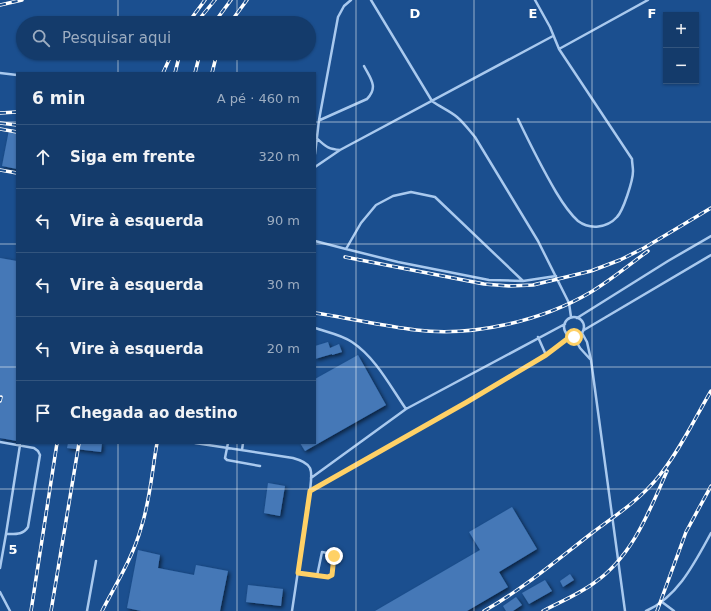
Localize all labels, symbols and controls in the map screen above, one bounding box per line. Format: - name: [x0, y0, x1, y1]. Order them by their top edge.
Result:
- text: D: [410, 6, 421, 21]
- text: E: [529, 6, 537, 21]
- text: F: [648, 6, 656, 21]
- map controls: [663, 12, 699, 84]
- button: +: [663, 12, 699, 48]
- search box: [16, 16, 316, 60]
- icon: search: [30, 27, 52, 49]
- text: Pesquisar aqui: [62, 29, 171, 47]
- button: −: [663, 48, 699, 84]
- text: 6 min: [32, 88, 85, 108]
- text: A pé · 460 m: [217, 91, 300, 106]
- icon: ahead: [32, 146, 54, 168]
- text: Siga em frente: [70, 148, 195, 166]
- text: 320 m: [258, 149, 300, 164]
- icon: left: [32, 210, 54, 232]
- text: Vire à esquerda: [70, 212, 204, 230]
- text: 90 m: [267, 213, 300, 228]
- icon: left: [32, 274, 54, 296]
- text: Vire à esquerda: [70, 276, 204, 294]
- text: 30 m: [267, 277, 300, 292]
- route start: [565, 328, 583, 346]
- icon: left: [32, 338, 54, 360]
- text: Vire à esquerda: [70, 340, 204, 358]
- text: 20 m: [267, 341, 300, 356]
- icon: arrive: [32, 402, 54, 424]
- text: Chegada ao destino: [70, 404, 238, 422]
- text: 5: [8, 542, 18, 557]
- route end: [325, 547, 343, 565]

